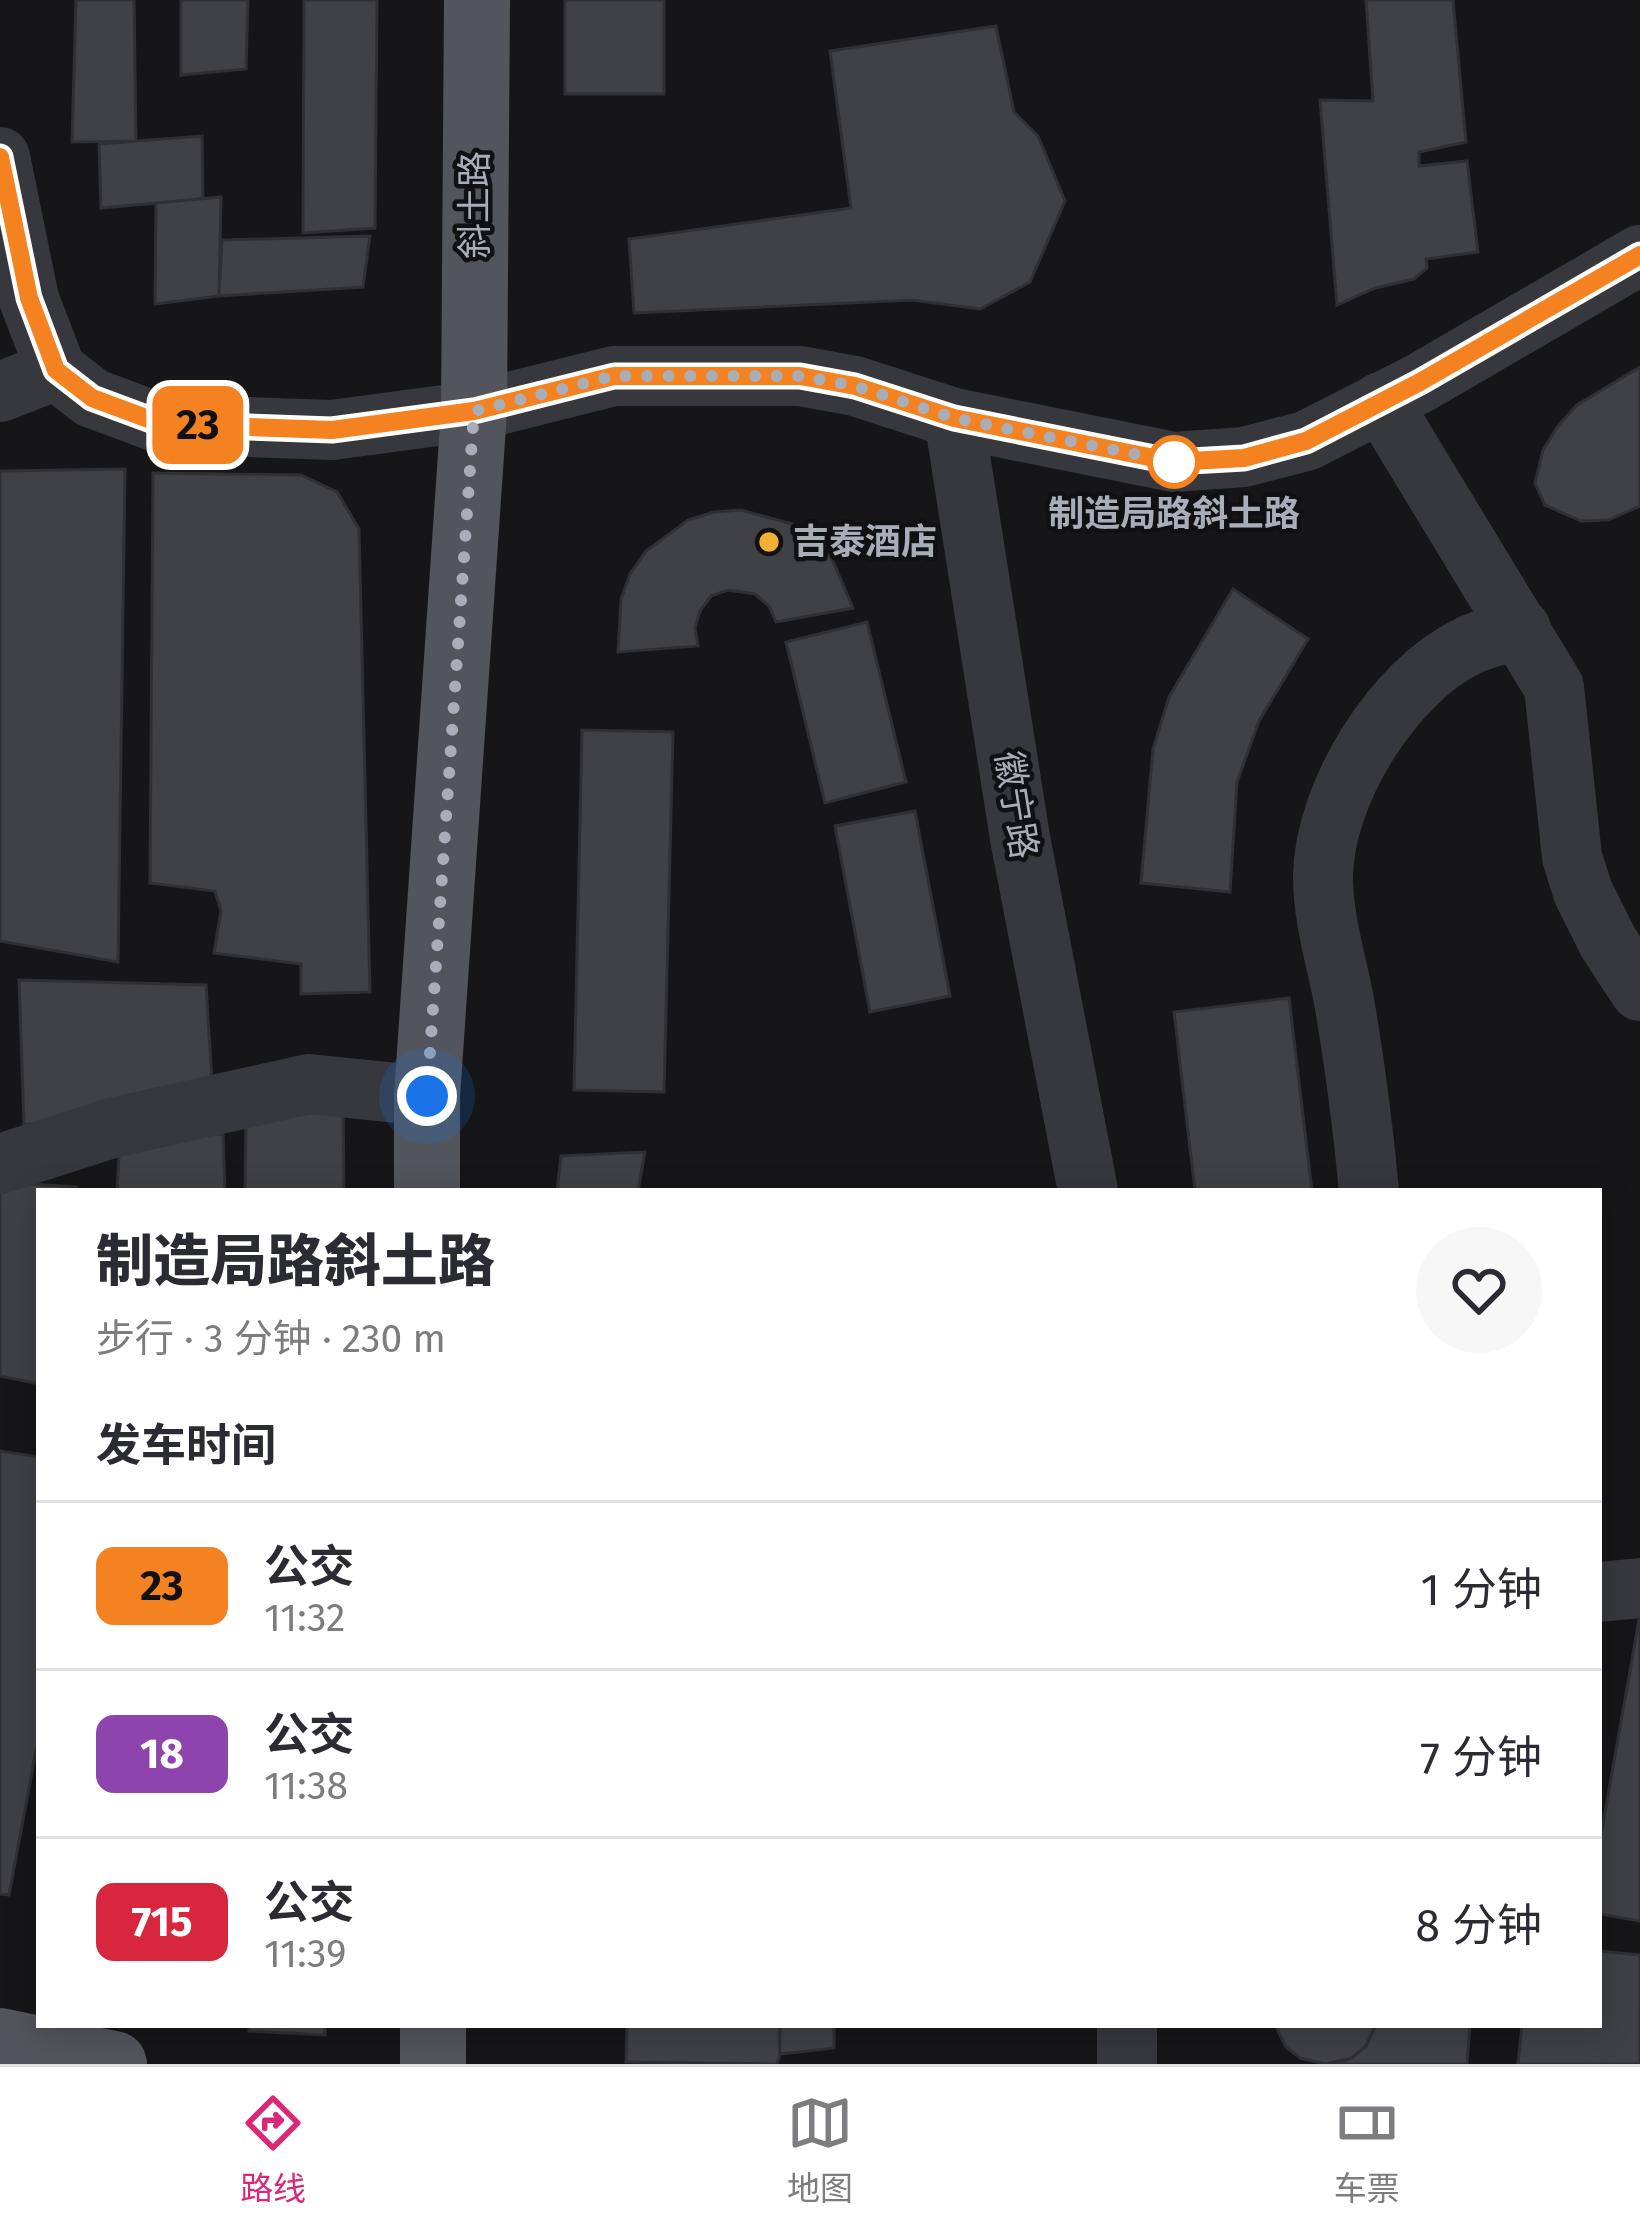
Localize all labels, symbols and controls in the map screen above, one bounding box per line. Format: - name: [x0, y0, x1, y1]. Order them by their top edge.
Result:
- street label: 斜土路: [453, 151, 497, 259]
- line badge: 23: [144, 386, 252, 464]
- text: 23: [176, 400, 220, 450]
- marker: 制造局路斜土路: [1149, 437, 1199, 487]
- place label: 制造局路斜土路: [1048, 492, 1300, 536]
- place label: 吉泰酒店: [793, 520, 937, 564]
- marker: 吉泰酒店: [756, 529, 782, 555]
- street label: 徽宁路: [986, 748, 1046, 862]
- your location: [397, 1066, 457, 1126]
- button: heart: [1416, 1227, 1542, 1353]
- text: 制造局路斜土路: [96, 1228, 495, 1296]
- text: 步行 · 3 分钟 · 230 m: [96, 1316, 446, 1362]
- text: 发车时间: [96, 1419, 276, 1473]
- text: 公交: [264, 1540, 354, 1594]
- text: 23: [140, 1561, 184, 1611]
- text: 1 分钟: [1421, 1563, 1542, 1617]
- text: 11:32: [264, 1595, 345, 1641]
- text: 公交: [264, 1708, 354, 1762]
- text: 18: [140, 1729, 184, 1779]
- text: 7 分钟: [1420, 1731, 1542, 1785]
- text: 11:38: [264, 1763, 348, 1809]
- text: 公交: [264, 1876, 354, 1930]
- text: 715: [131, 1897, 193, 1947]
- text: 8 分钟: [1415, 1899, 1542, 1953]
- text: 11:39: [264, 1931, 346, 1977]
- tab: 路线: [240, 2090, 306, 2210]
- tab: 地图: [787, 2090, 853, 2210]
- tab: 车票: [1334, 2090, 1400, 2210]

